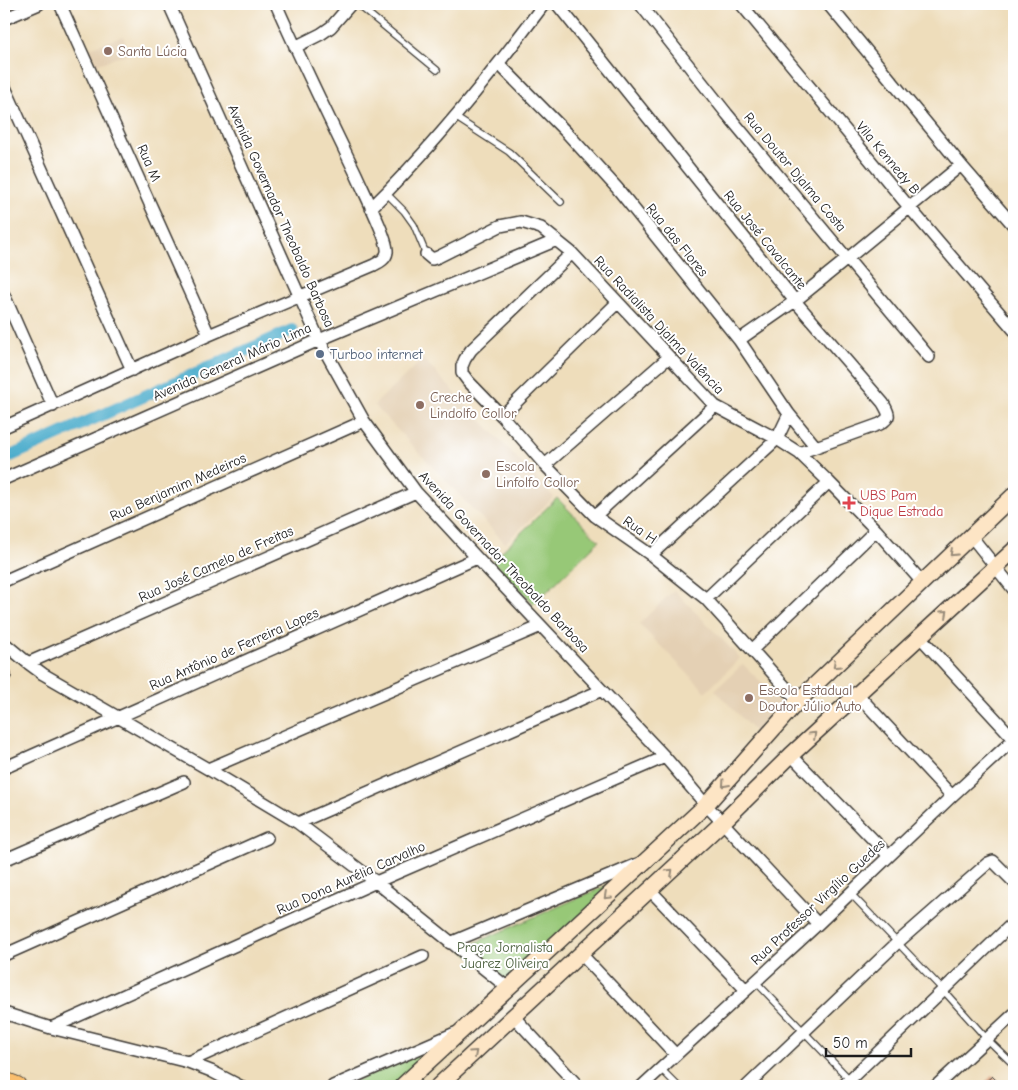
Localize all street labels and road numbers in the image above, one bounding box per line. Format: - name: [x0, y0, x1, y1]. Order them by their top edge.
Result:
- street label: Avenida Governador Theobaldo Barbosa: [224, 102, 338, 330]
- street label: Rua Doutor Djalma Costa: [740, 109, 850, 235]
- street label: Vila Kennedy B: [853, 118, 924, 198]
- street label: Rua M: [133, 142, 165, 185]
- street label: Rua José Cavalcante: [720, 187, 810, 293]
- street label: Rua das Flores: [642, 200, 712, 280]
- street label: Rua Radialista Djalma Valência: [590, 252, 728, 398]
- street label: Avenida General Mário Lima: [150, 319, 314, 405]
- street label: Rua Benjamim Medeiros: [107, 449, 249, 525]
- street label: Avenida Governador Theobaldo Barbosa: [415, 468, 593, 656]
- street label: Rua H: [620, 512, 660, 548]
- street label: Rua José Camelo de Freitas: [136, 522, 296, 606]
- street label: Rua Antônio de Ferreira Lopes: [147, 604, 321, 694]
- street label: Rua Professor Virgílio Guedes: [747, 835, 889, 969]
- street label: Rua Dona Aurélia Carvalho: [274, 837, 428, 919]

